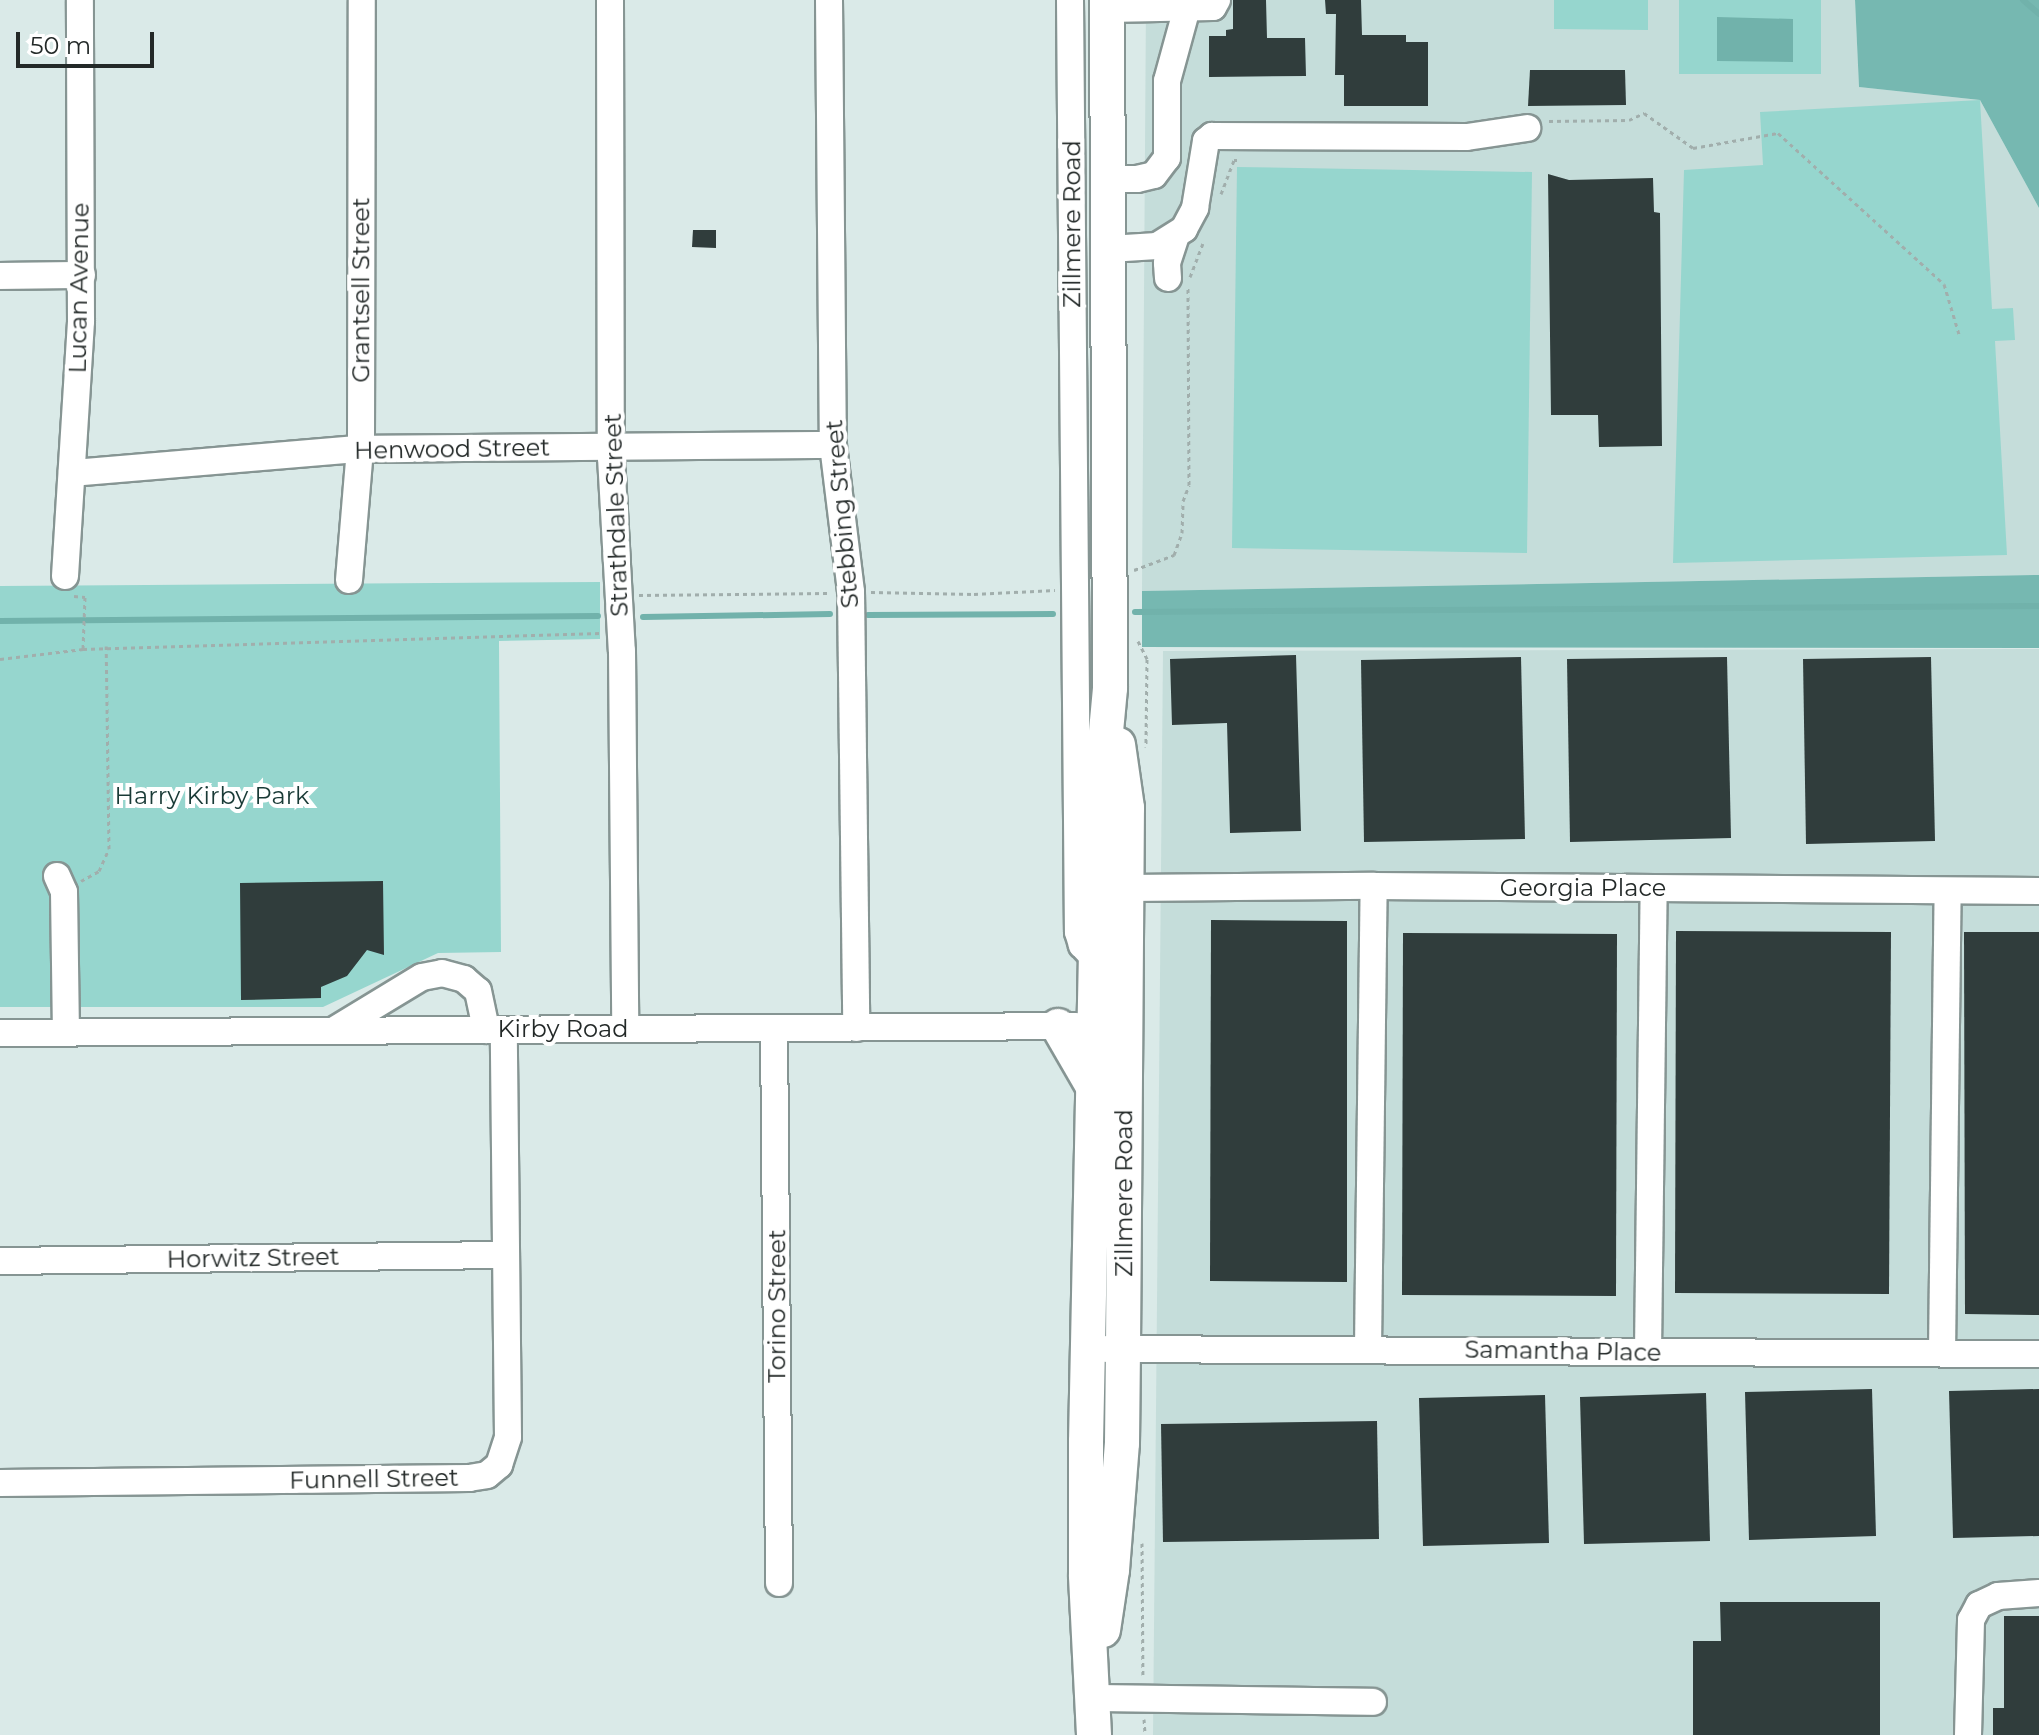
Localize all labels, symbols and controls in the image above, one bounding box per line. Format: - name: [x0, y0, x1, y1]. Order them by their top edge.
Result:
- scale bar: [20, 16, 158, 66]
- text: 50 m: [30, 31, 91, 60]
- street label: Zillmere Road: [1058, 140, 1086, 308]
- street label: Grantsell Street: [347, 197, 375, 383]
- street label: Lucan Avenue: [63, 202, 95, 374]
- street label: Strathdale Street: [598, 413, 634, 617]
- street label: Stebbing Street: [819, 419, 865, 609]
- street label: Henwood Street: [354, 433, 550, 465]
- park label: Harry Kirby Park: [115, 782, 309, 810]
- street label: Georgia Place: [1500, 874, 1666, 902]
- street label: Kirby Road: [498, 1015, 628, 1043]
- street label: Zillmere Road: [1110, 1109, 1138, 1277]
- street label: Torino Street: [763, 1229, 791, 1383]
- street label: Horwitz Street: [166, 1242, 340, 1274]
- street label: Samantha Place: [1464, 1335, 1662, 1367]
- street label: Funnell Street: [289, 1463, 459, 1495]

